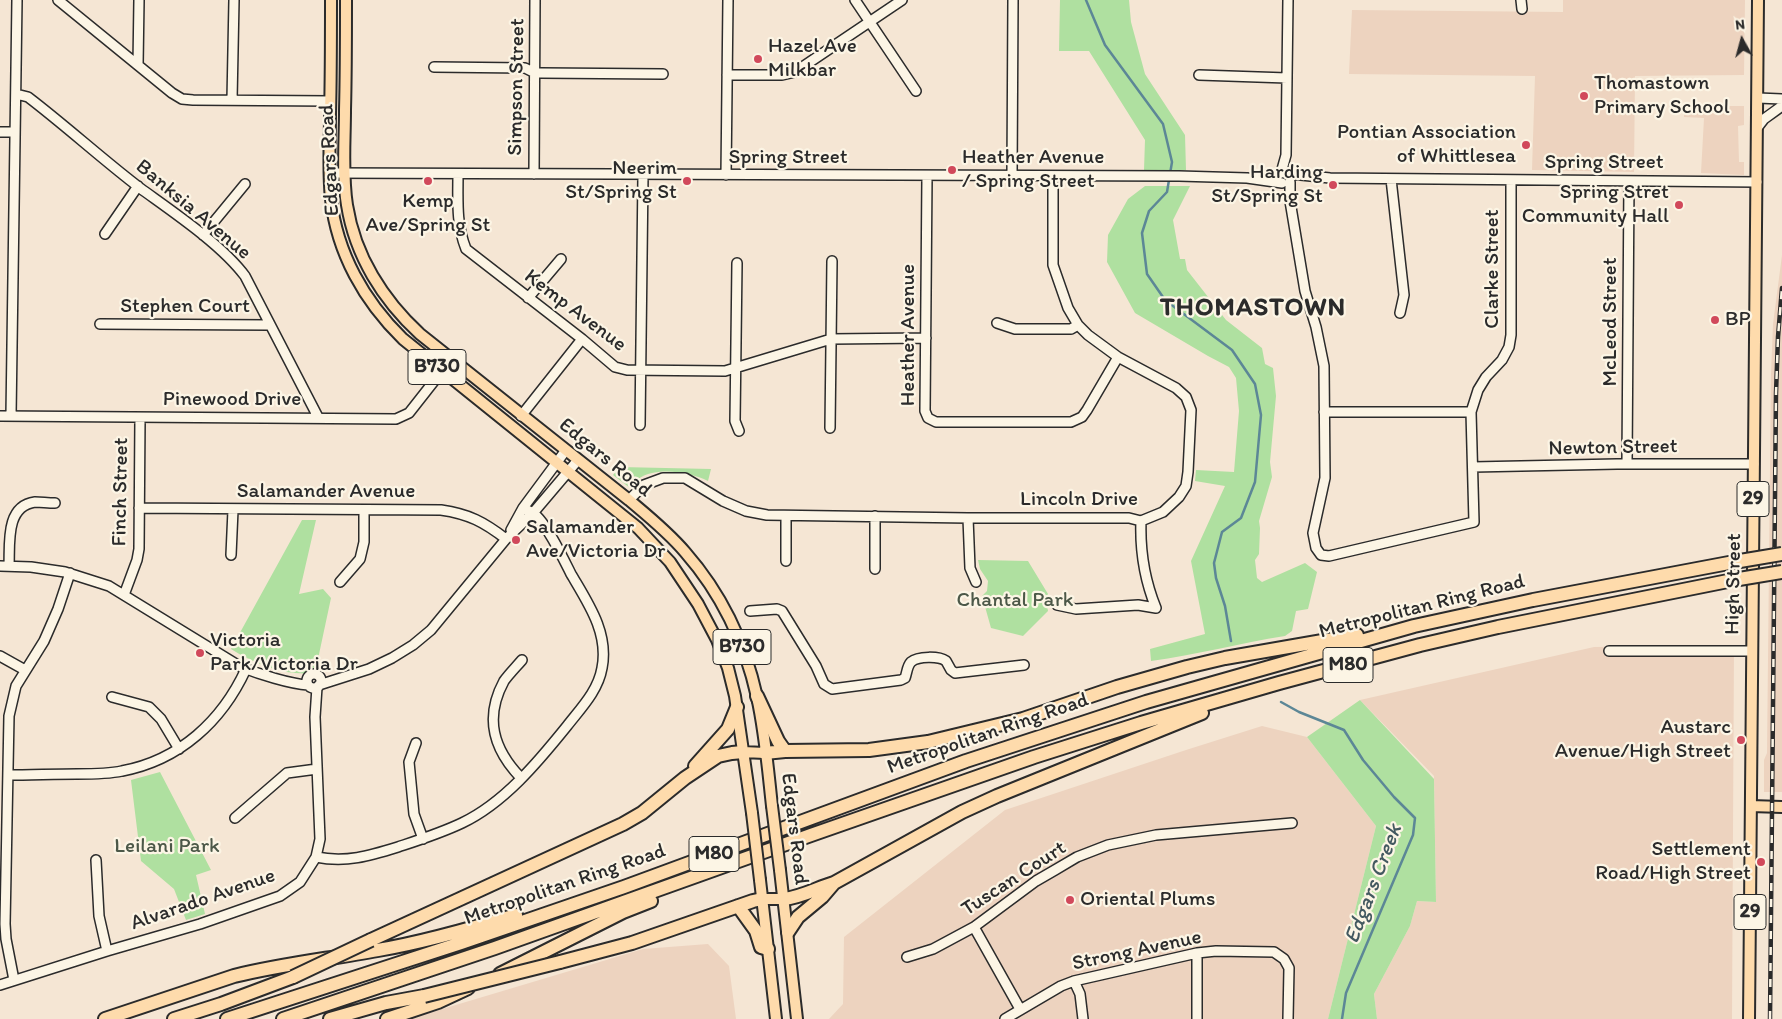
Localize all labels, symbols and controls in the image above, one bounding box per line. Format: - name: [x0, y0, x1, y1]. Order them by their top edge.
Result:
- north arrow: [1717, 15, 1767, 65]
- text: N: [1734, 16, 1746, 34]
- street label: Simpson Street: [503, 18, 531, 156]
- place label: Hazel Ave Milkbar: [768, 34, 857, 84]
- marker: Hazel Ave Milkbar: [752, 53, 764, 65]
- place label: Thomastown Primary School: [1594, 71, 1730, 121]
- marker: Thomastown Primary School: [1578, 90, 1590, 102]
- street label: Edgars Road: [314, 103, 346, 217]
- place label: Pontian Association of Whittlesea: [1337, 120, 1516, 170]
- marker: Pontian Association of Whittlesea: [1520, 139, 1532, 151]
- street label: Spring Street: [728, 145, 848, 171]
- place label: Heather Avenue / Spring Street: [962, 145, 1104, 195]
- street label: Spring Street: [1544, 150, 1664, 176]
- street label: Banksia Avenue: [130, 154, 256, 266]
- place label: Neerim St/Spring St: [565, 156, 677, 206]
- place label: Harding St/Spring St: [1211, 160, 1323, 210]
- marker: Heather Avenue / Spring Street: [946, 164, 958, 176]
- marker: Kemp Ave/Spring St: [422, 175, 434, 187]
- marker: Neerim St/Spring St: [681, 175, 693, 187]
- marker: Harding St/Spring St: [1327, 179, 1339, 191]
- place label: Spring Stret Community Hall: [1522, 180, 1669, 230]
- place label: Kemp Ave/Spring St: [365, 189, 491, 239]
- marker: Spring Stret Community Hall: [1673, 199, 1685, 211]
- street label: Clarke Street: [1480, 209, 1506, 329]
- street label: McLeod Street: [1598, 257, 1624, 387]
- street label: Kemp Avenue: [519, 264, 631, 358]
- street label: Heather Avenue: [896, 264, 922, 406]
- district label: THOMASTOWN: [1159, 292, 1347, 324]
- street label: Stephen Court: [120, 294, 250, 320]
- place label: BP: [1725, 307, 1751, 333]
- marker: BP: [1709, 314, 1721, 326]
- road number: B730: [408, 350, 466, 384]
- street label: Pinewood Drive: [163, 387, 301, 413]
- street label: Edgars Road: [553, 413, 657, 503]
- street label: Newton Street: [1548, 434, 1678, 462]
- street label: Finch Street: [107, 437, 135, 547]
- street label: Salamander Avenue: [237, 479, 415, 505]
- road number: 29: [1737, 482, 1769, 516]
- street label: Lincoln Drive: [1020, 487, 1138, 513]
- place label: Salamander Ave/Victoria Dr: [526, 515, 665, 565]
- street label: High Street: [1721, 533, 1747, 635]
- marker: Salamander Ave/Victoria Dr: [510, 534, 522, 546]
- street label: Metropolitan Ring Road: [1316, 569, 1528, 645]
- park label: Chantal Park: [956, 588, 1074, 614]
- place label: Victoria Park/Victoria Dr: [210, 628, 358, 678]
- road number: B730: [713, 630, 771, 664]
- marker: Victoria Park/Victoria Dr: [194, 647, 206, 659]
- road number: M80: [1323, 648, 1373, 682]
- street label: Metropolitan Ring Road: [884, 688, 1092, 780]
- place label: Austarc Avenue/High Street: [1555, 715, 1731, 765]
- marker: Austarc Avenue/High Street: [1735, 734, 1747, 746]
- street label: Edgars Road: [775, 772, 813, 886]
- water label: Edgars Creek: [1339, 821, 1409, 947]
- park label: Leilani Park: [114, 834, 220, 860]
- road number: M80: [689, 836, 739, 872]
- street label: Tuscan Court: [957, 836, 1071, 922]
- place label: Settlement Road/High Street: [1595, 837, 1751, 887]
- street label: Metropolitan Ring Road: [461, 839, 669, 931]
- marker: Settlement Road/High Street: [1755, 856, 1767, 868]
- street label: Alvarado Avenue: [127, 863, 279, 937]
- place label: Oriental Plums: [1080, 887, 1215, 913]
- marker: Oriental Plums: [1064, 894, 1076, 906]
- road number: 29: [1734, 894, 1766, 930]
- street label: Strong Avenue: [1070, 925, 1204, 977]

